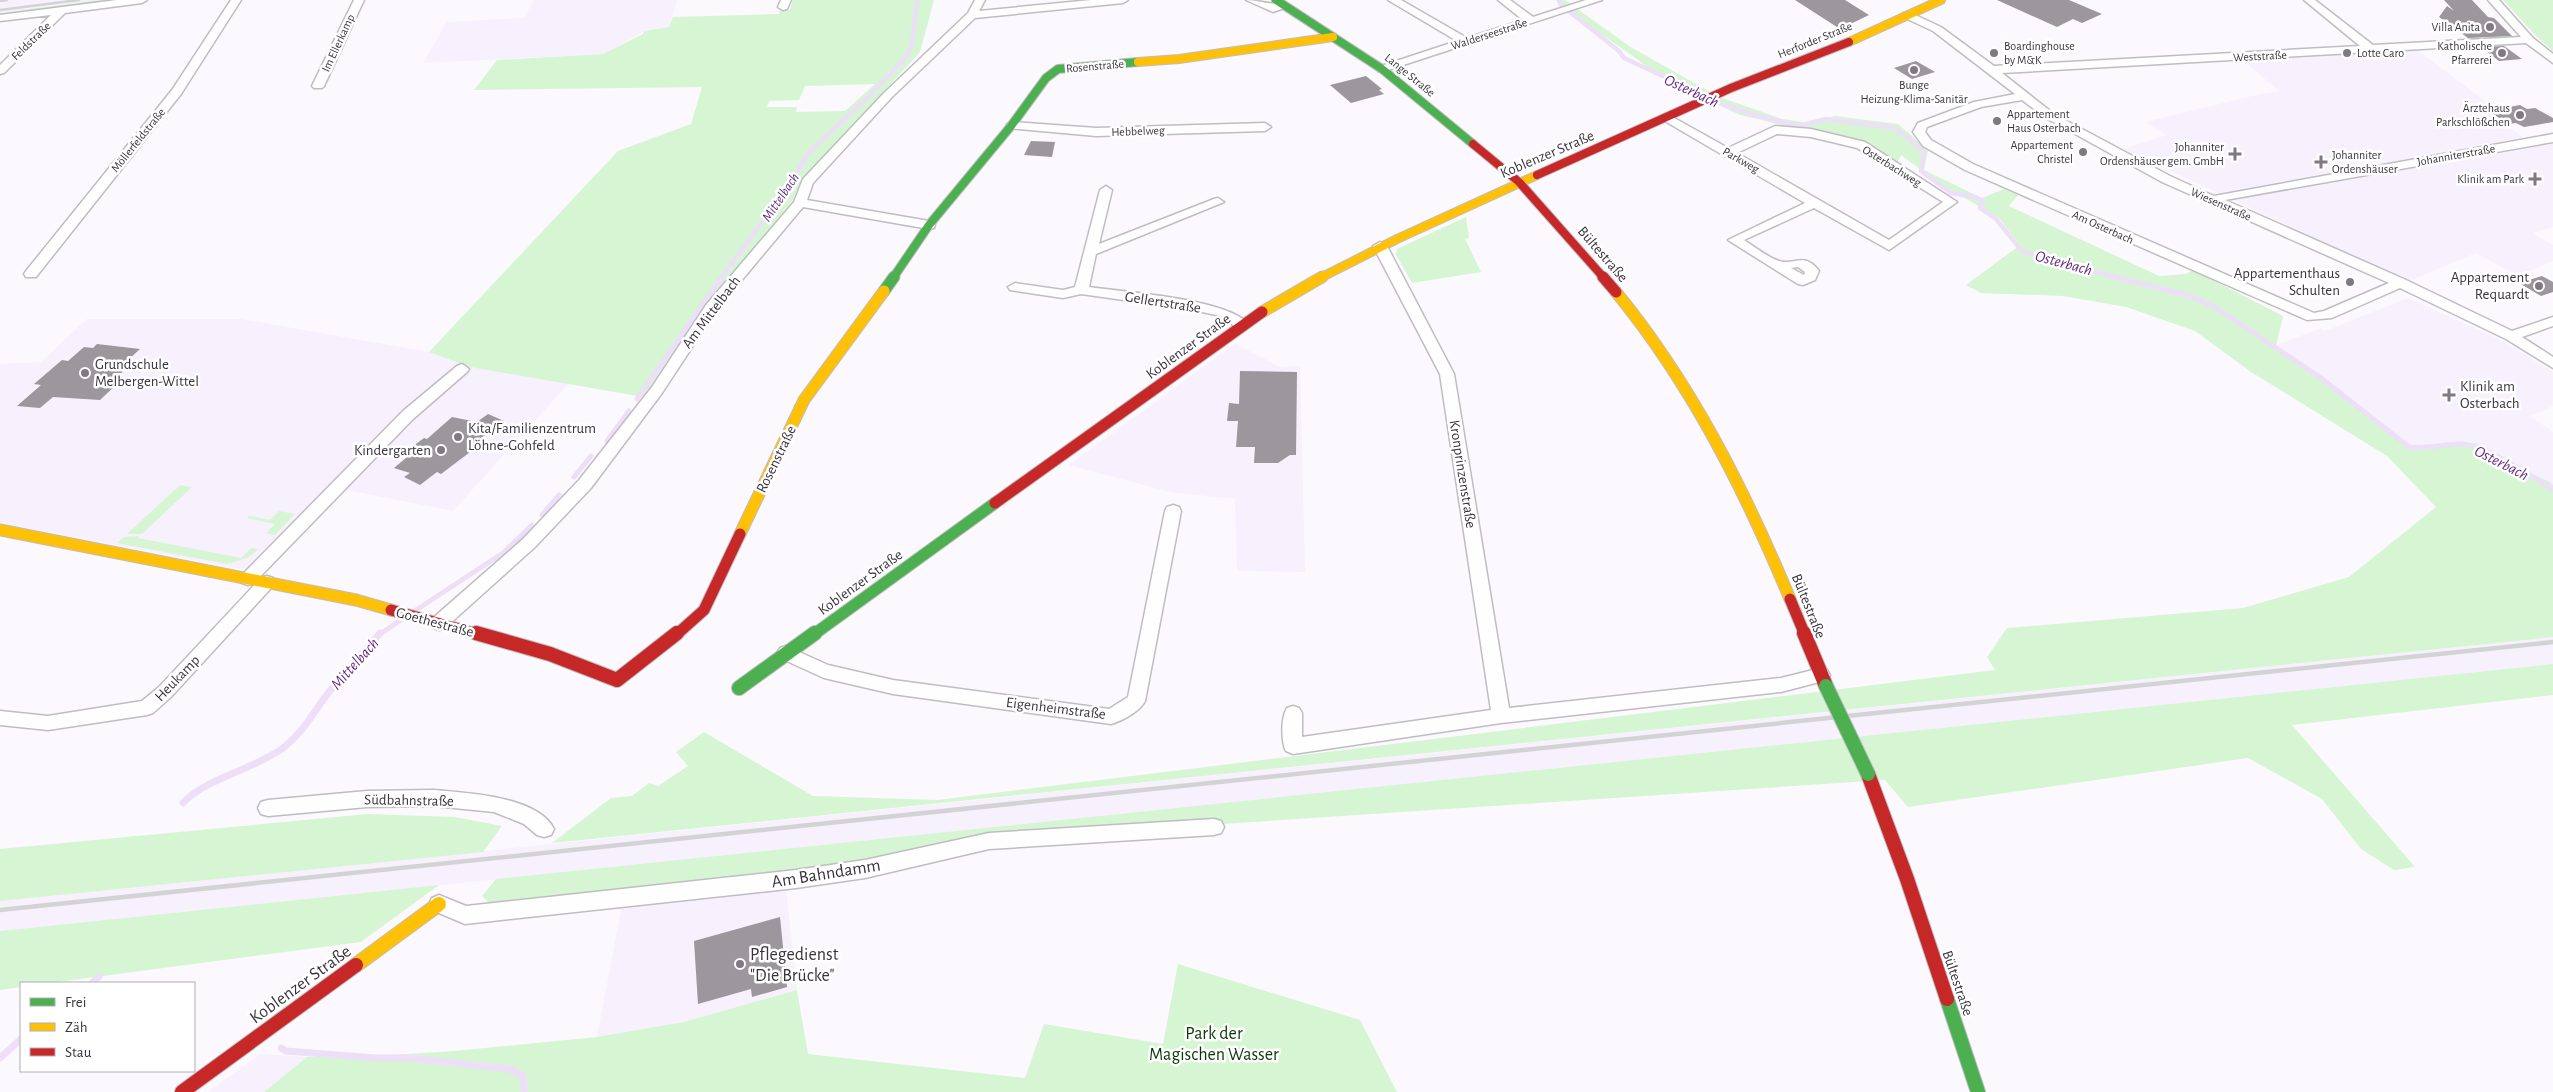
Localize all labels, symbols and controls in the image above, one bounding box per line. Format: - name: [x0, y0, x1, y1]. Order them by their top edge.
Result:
- street label: Im Ellerkamp: [319, 12, 357, 74]
- street label: Walderseestraße: [1449, 16, 1529, 52]
- street label: Feldstraße: [9, 20, 53, 62]
- street label: Herforder Straße: [1776, 20, 1854, 60]
- place label: Villa Anita: [2432, 21, 2480, 33]
- marker: Villa Anita: [2484, 21, 2496, 33]
- place label: Boardinghouse by M&K: [2004, 40, 2075, 67]
- place label: Katholische Pfarrerei: [2437, 40, 2492, 66]
- marker: Boardinghouse by M&K: [1988, 47, 2000, 59]
- marker: Lotte Caro: [2341, 47, 2353, 59]
- place label: Lotte Caro: [2357, 47, 2404, 59]
- marker: Katholische Pfarrerei: [2496, 47, 2508, 59]
- street label: Weststraße: [2233, 49, 2287, 63]
- street label: Lange Straße: [1383, 51, 1437, 99]
- street label: Rosenstraße: [1066, 57, 1124, 75]
- marker: Bunge Heizung-Klima-Sanitär: [1908, 64, 1920, 76]
- water label: Osterbach: [1662, 71, 1721, 110]
- place label: Bunge Heizung-Klima-Sanitär: [1860, 79, 1968, 105]
- place label: Ärztehaus Parkschlößchen: [2436, 101, 2510, 128]
- street label: Möllerfeldstraße: [109, 106, 167, 174]
- place label: Appartement Haus Osterbach: [2007, 108, 2081, 134]
- marker: Ärztehaus Parkschlößchen: [2514, 109, 2526, 121]
- marker: Appartement Haus Osterbach: [1991, 115, 2003, 127]
- street label: Hebbelweg: [1111, 124, 1165, 138]
- street label: Koblenzer Straße: [1498, 128, 1596, 181]
- place label: Appartement Christel: [2010, 139, 2073, 165]
- place label: Johanniter Ordenshäuser gem. GmbH: [2100, 141, 2224, 167]
- street label: Johanniterstraße: [2416, 142, 2496, 168]
- street label: Osterbachweg: [1861, 143, 1924, 189]
- street label: Parkweg: [1721, 145, 1761, 175]
- marker: Appartement Christel: [2077, 146, 2089, 158]
- marker: Johanniter Ordenshäuser gem. GmbH: [2228, 147, 2242, 161]
- place label: Johanniter Ordenshäuser: [2332, 149, 2398, 175]
- marker: Johanniter Ordenshäuser: [2314, 155, 2328, 169]
- water label: Mittelbach: [760, 171, 802, 224]
- marker: Klinik am Park: [2528, 172, 2542, 186]
- place label: Klinik am Park: [2457, 173, 2525, 185]
- street label: Wiesenstraße: [2189, 185, 2253, 223]
- street label: Am Osterbach: [2070, 208, 2136, 246]
- street label: Bültestraße: [1575, 224, 1631, 285]
- water label: Osterbach: [2034, 248, 2094, 278]
- place label: Appartementhaus Schulten: [2234, 266, 2340, 298]
- place label: Appartement Requardt: [2451, 270, 2529, 302]
- street label: Am Mittelbach: [679, 273, 743, 351]
- marker: Appartementhaus Schulten: [2344, 276, 2356, 288]
- marker: Appartement Requardt: [2533, 280, 2545, 292]
- street label: Gellertstraße: [1124, 289, 1202, 316]
- street label: Koblenzer Straße: [1143, 311, 1233, 382]
- place label: Grundschule Melbergen-Wittel: [95, 357, 199, 389]
- marker: Grundschule Melbergen-Wittel: [79, 367, 91, 379]
- place label: Klinik am Osterbach: [2460, 379, 2520, 411]
- marker: Klinik am Osterbach: [2442, 388, 2456, 402]
- street label: Kronprinzenstraße: [1447, 419, 1478, 529]
- place label: Kita/Familienzentrum Löhne-Gohfeld: [468, 421, 596, 453]
- street label: Rosenstraße: [754, 423, 799, 495]
- marker: Kita/Familienzentrum Löhne-Gohfeld: [452, 431, 464, 443]
- place label: Kindergarten: [354, 443, 431, 458]
- water label: Osterbach: [2472, 443, 2531, 483]
- marker: Kindergarten: [435, 444, 447, 456]
- street label: Koblenzer Straße: [815, 547, 905, 618]
- street label: Bültestraße: [1789, 572, 1828, 641]
- street label: Goethestraße: [394, 605, 475, 640]
- water label: Mittelbach: [328, 635, 382, 692]
- street label: Heukamp: [152, 652, 203, 704]
- street label: Eigenheimstraße: [1005, 695, 1107, 722]
- street label: Südbahnstraße: [364, 792, 454, 809]
- street label: Am Bahndamm: [770, 856, 882, 891]
- street label: Koblenzer Straße: [247, 942, 355, 1027]
- place label: Pflegedienst "Die Brücke": [750, 946, 839, 985]
- street label: Bültestraße: [1939, 949, 1976, 1018]
- marker: Pflegedienst "Die Brücke": [734, 958, 746, 970]
- legend: [20, 982, 195, 1072]
- text: Frei: [65, 995, 86, 1010]
- text: Zäh: [65, 1020, 88, 1035]
- park label: Park der Magischen Wasser: [1149, 1025, 1279, 1064]
- text: Stau: [65, 1045, 92, 1060]

